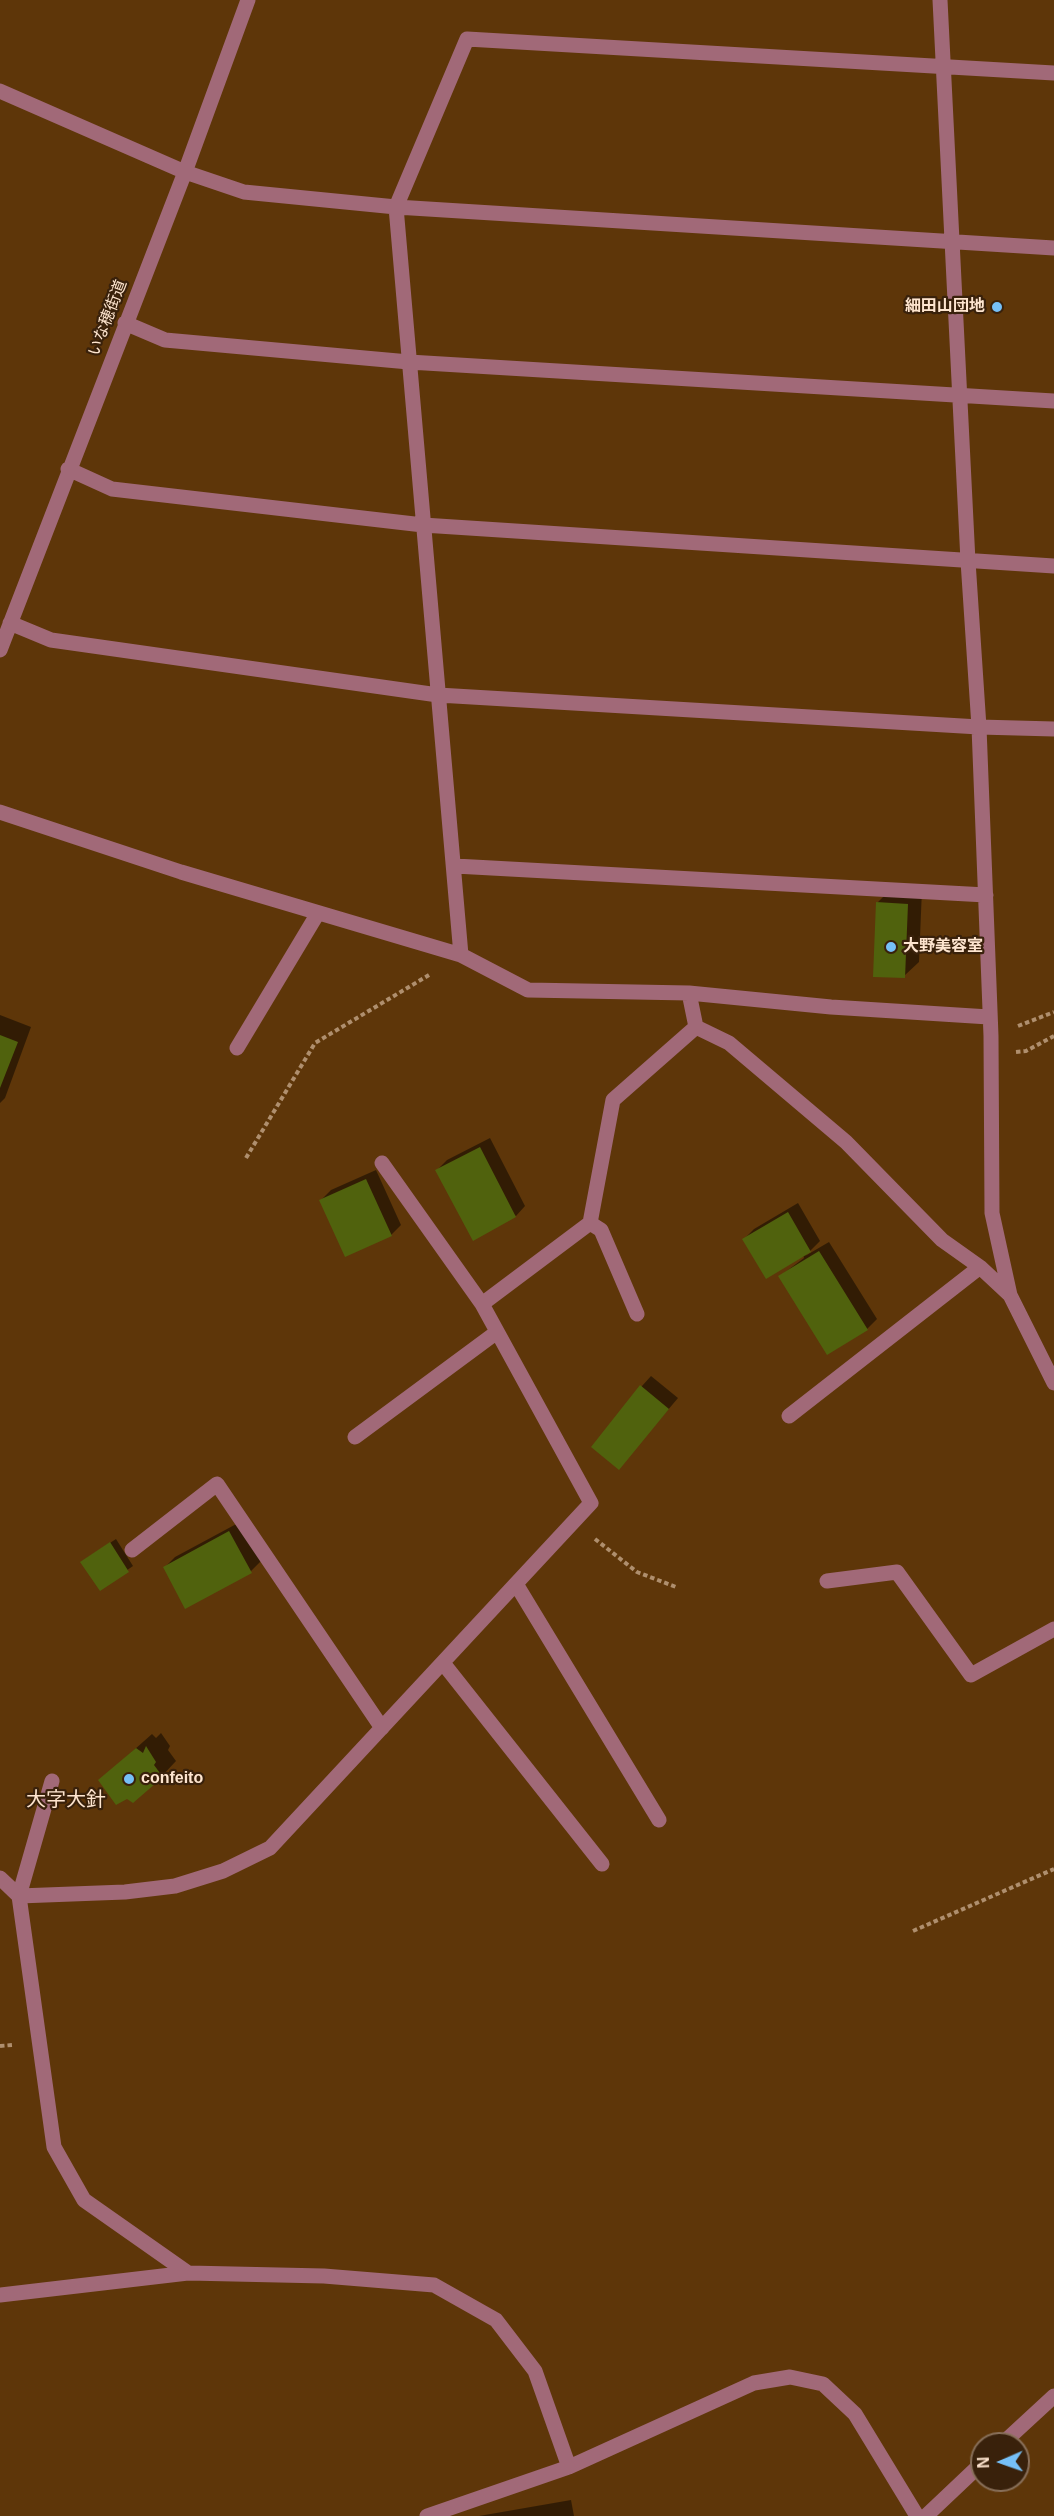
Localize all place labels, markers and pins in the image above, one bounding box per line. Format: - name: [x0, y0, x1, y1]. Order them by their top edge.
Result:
- place label: 細田山団地: [905, 297, 985, 317]
- marker: 細田山団地: [990, 300, 1004, 314]
- place label: 大野美容室: [903, 937, 983, 957]
- marker: 大野美容室: [884, 940, 898, 954]
- place label: confeito: [141, 1769, 203, 1789]
- marker: confeito: [122, 1772, 136, 1786]

